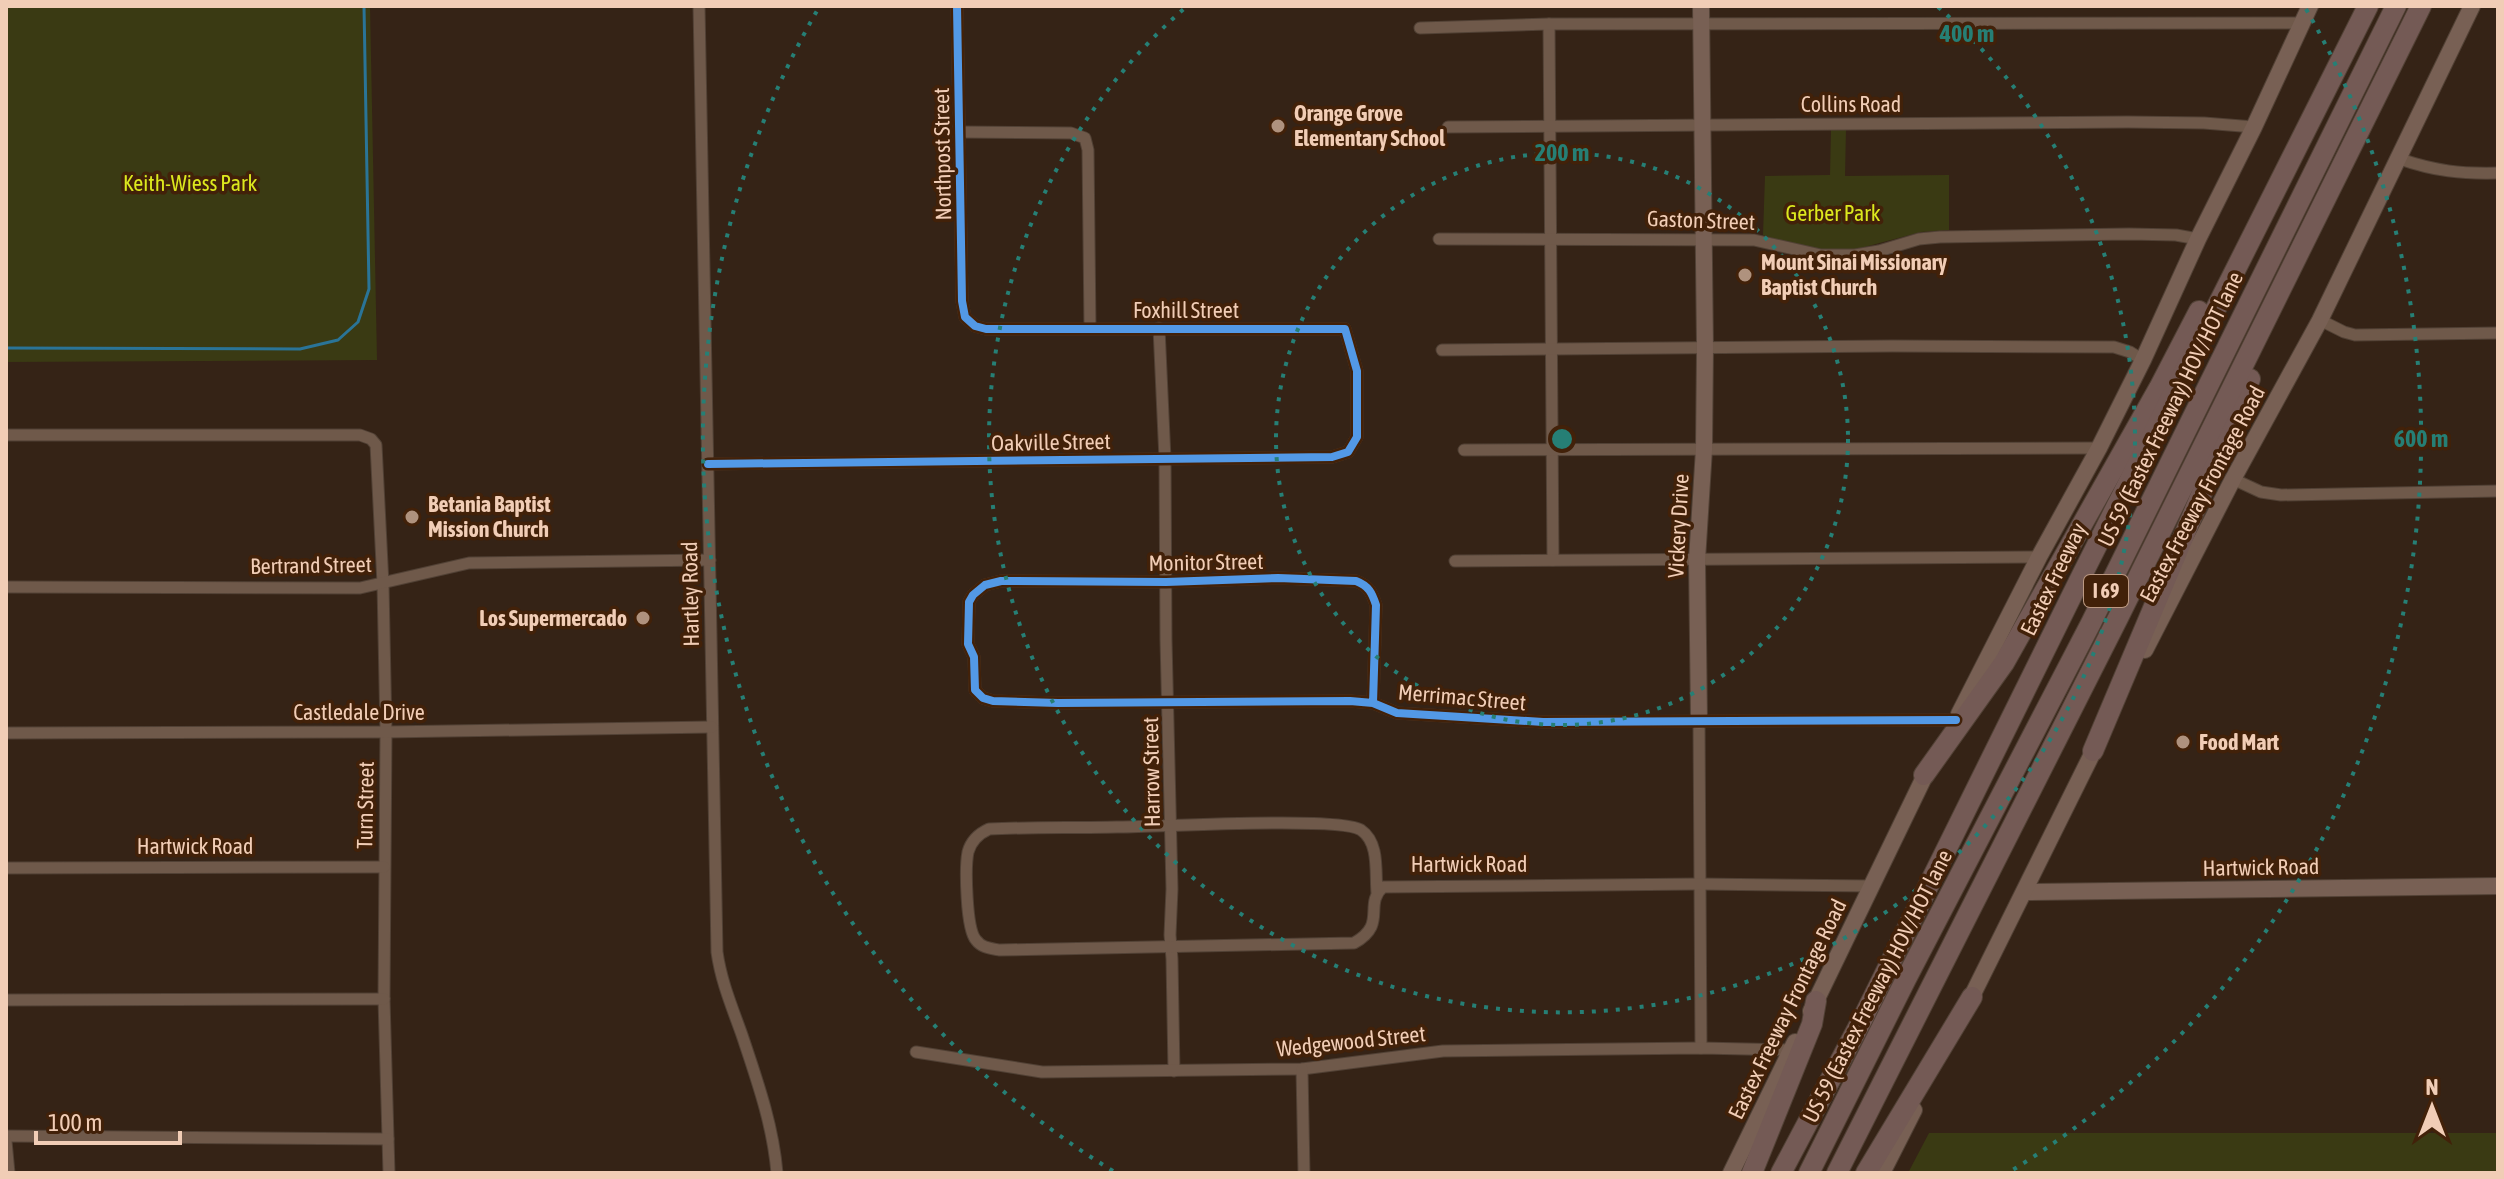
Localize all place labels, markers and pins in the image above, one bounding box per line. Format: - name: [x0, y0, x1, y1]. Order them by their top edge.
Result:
- place label: Orange Grove Elementary School: [1294, 100, 1446, 151]
- marker: Orange Grove Elementary School: [1269, 117, 1287, 135]
- place label: Mount Sinai Missionary Baptist Church: [1761, 249, 1947, 300]
- marker: Mount Sinai Missionary Baptist Church: [1736, 266, 1754, 284]
- centre of rings: [1548, 425, 1576, 453]
- place label: Betania Baptist Mission Church: [428, 491, 551, 542]
- marker: Betania Baptist Mission Church: [403, 508, 421, 526]
- place label: Los Supermercado: [479, 605, 627, 631]
- marker: Los Supermercado: [634, 609, 652, 627]
- place label: Food Mart: [2199, 729, 2280, 755]
- marker: Food Mart: [2174, 733, 2192, 751]

